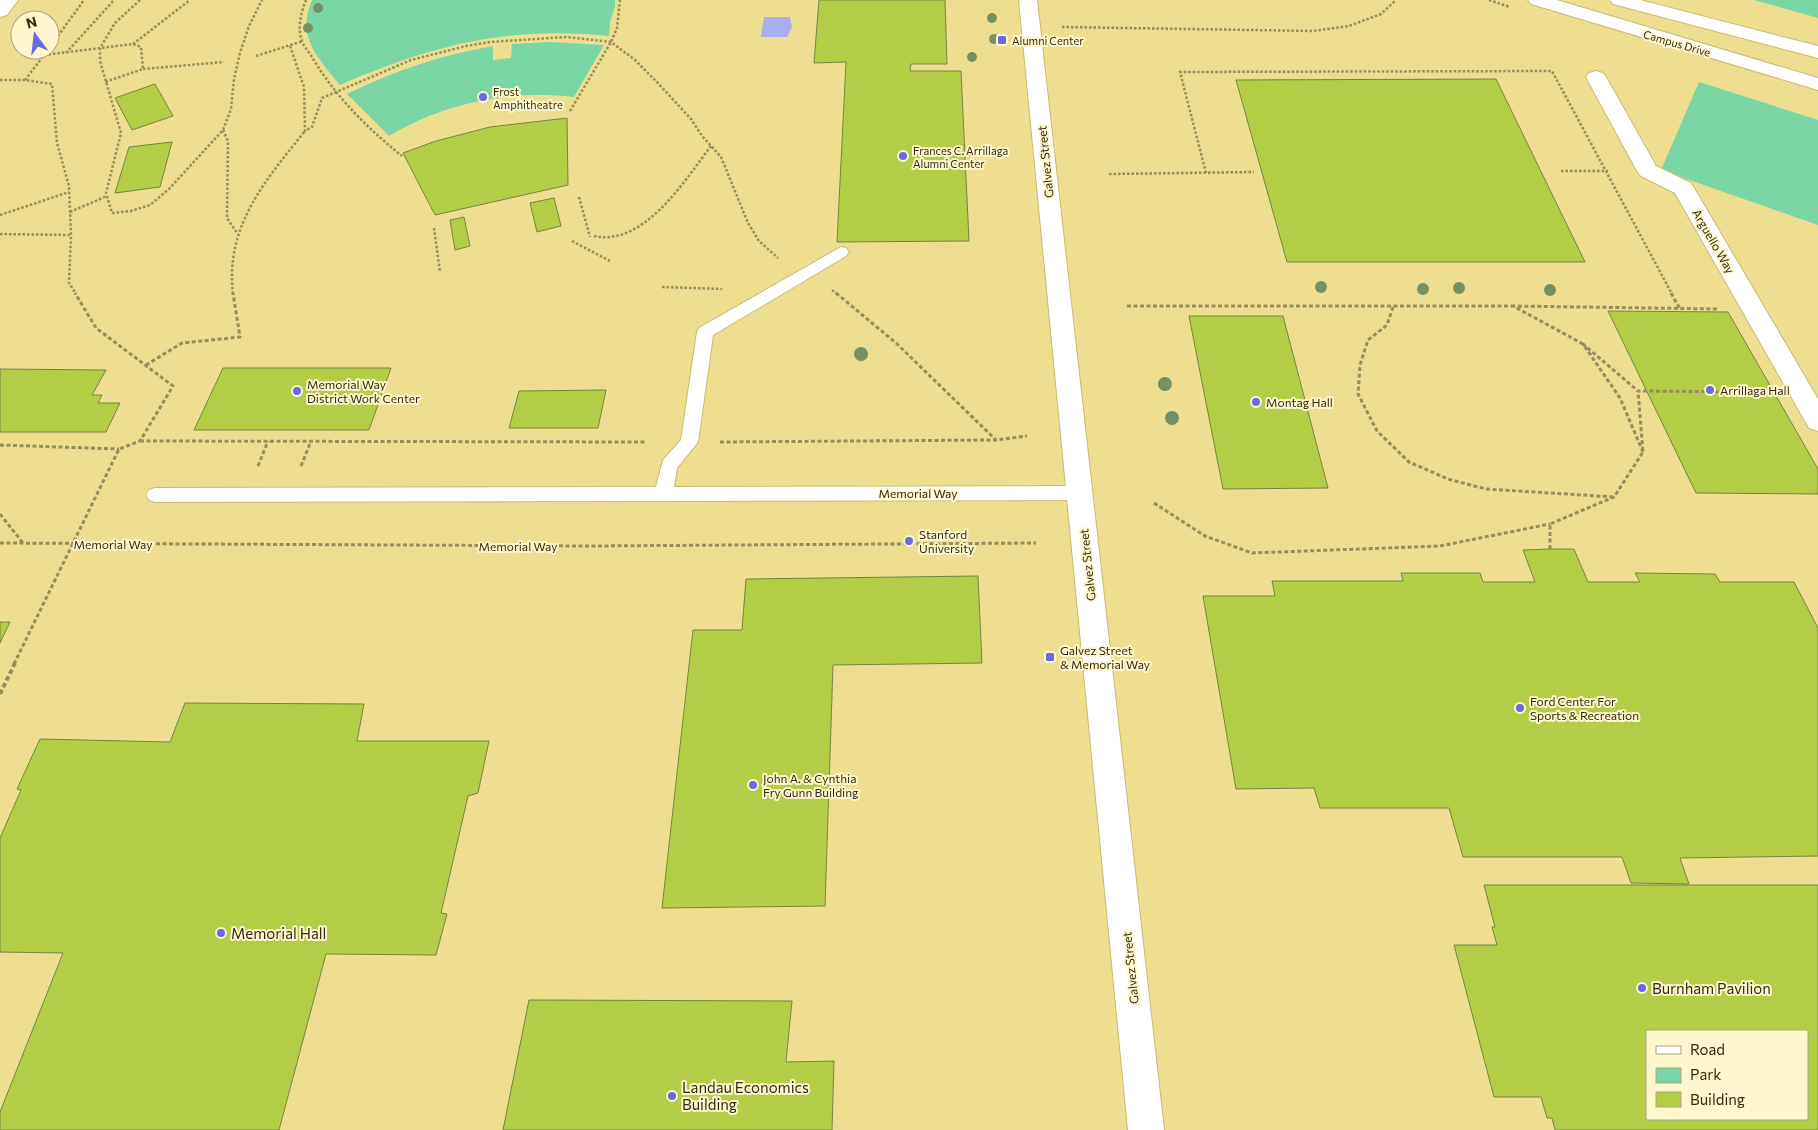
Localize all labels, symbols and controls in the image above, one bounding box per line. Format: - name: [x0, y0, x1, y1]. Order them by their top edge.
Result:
- north arrow: [10, 10, 60, 60]
- text: N: [24, 12, 39, 32]
- street label: Campus Drive: [1642, 27, 1712, 59]
- marker: Alumni Center: [996, 34, 1008, 46]
- place label: Alumni Center: [1012, 34, 1084, 47]
- place label: Frost Amphitheatre: [493, 85, 563, 111]
- marker: Frost Amphitheatre: [477, 91, 489, 103]
- street label: Galvez Street: [1034, 125, 1056, 199]
- place label: Frances C. Arrillaga Alumni Center: [913, 144, 1008, 170]
- marker: Frances C. Arrillaga Alumni Center: [897, 150, 909, 162]
- street label: Arguello Way: [1690, 206, 1738, 276]
- place label: Memorial Way District Work Center: [307, 377, 420, 405]
- place label: Arrillaga Hall: [1720, 383, 1790, 397]
- marker: Arrillaga Hall: [1704, 384, 1716, 396]
- marker: Memorial Way District Work Center: [291, 385, 303, 397]
- place label: Montag Hall: [1266, 395, 1333, 409]
- marker: Montag Hall: [1250, 396, 1262, 408]
- street label: Memorial Way: [879, 486, 957, 500]
- place label: Stanford University: [919, 527, 974, 555]
- street label: Galvez Street: [1076, 528, 1098, 602]
- marker: Stanford University: [903, 535, 915, 547]
- street label: Memorial Way: [74, 537, 152, 551]
- street label: Memorial Way: [479, 539, 557, 553]
- place label: Galvez Street & Memorial Way: [1060, 643, 1150, 671]
- marker: Galvez Street & Memorial Way: [1044, 651, 1056, 663]
- place label: Ford Center For Sports & Recreation: [1530, 694, 1639, 722]
- marker: Ford Center For Sports & Recreation: [1514, 702, 1526, 714]
- place label: John A. & Cynthia Fry Gunn Building: [763, 771, 859, 799]
- marker: John A. & Cynthia Fry Gunn Building: [747, 779, 759, 791]
- place label: Memorial Hall: [231, 924, 326, 942]
- marker: Memorial Hall: [215, 927, 227, 939]
- street label: Galvez Street: [1119, 931, 1141, 1005]
- place label: Burnham Pavilion: [1652, 979, 1771, 997]
- marker: Burnham Pavilion: [1636, 982, 1648, 994]
- legend: [1646, 1030, 1808, 1120]
- text: Road: [1690, 1040, 1725, 1058]
- text: Park: [1690, 1065, 1721, 1083]
- place label: Landau Economics Building: [682, 1078, 809, 1113]
- marker: Landau Economics Building: [666, 1090, 678, 1102]
- text: Building: [1690, 1090, 1745, 1108]

